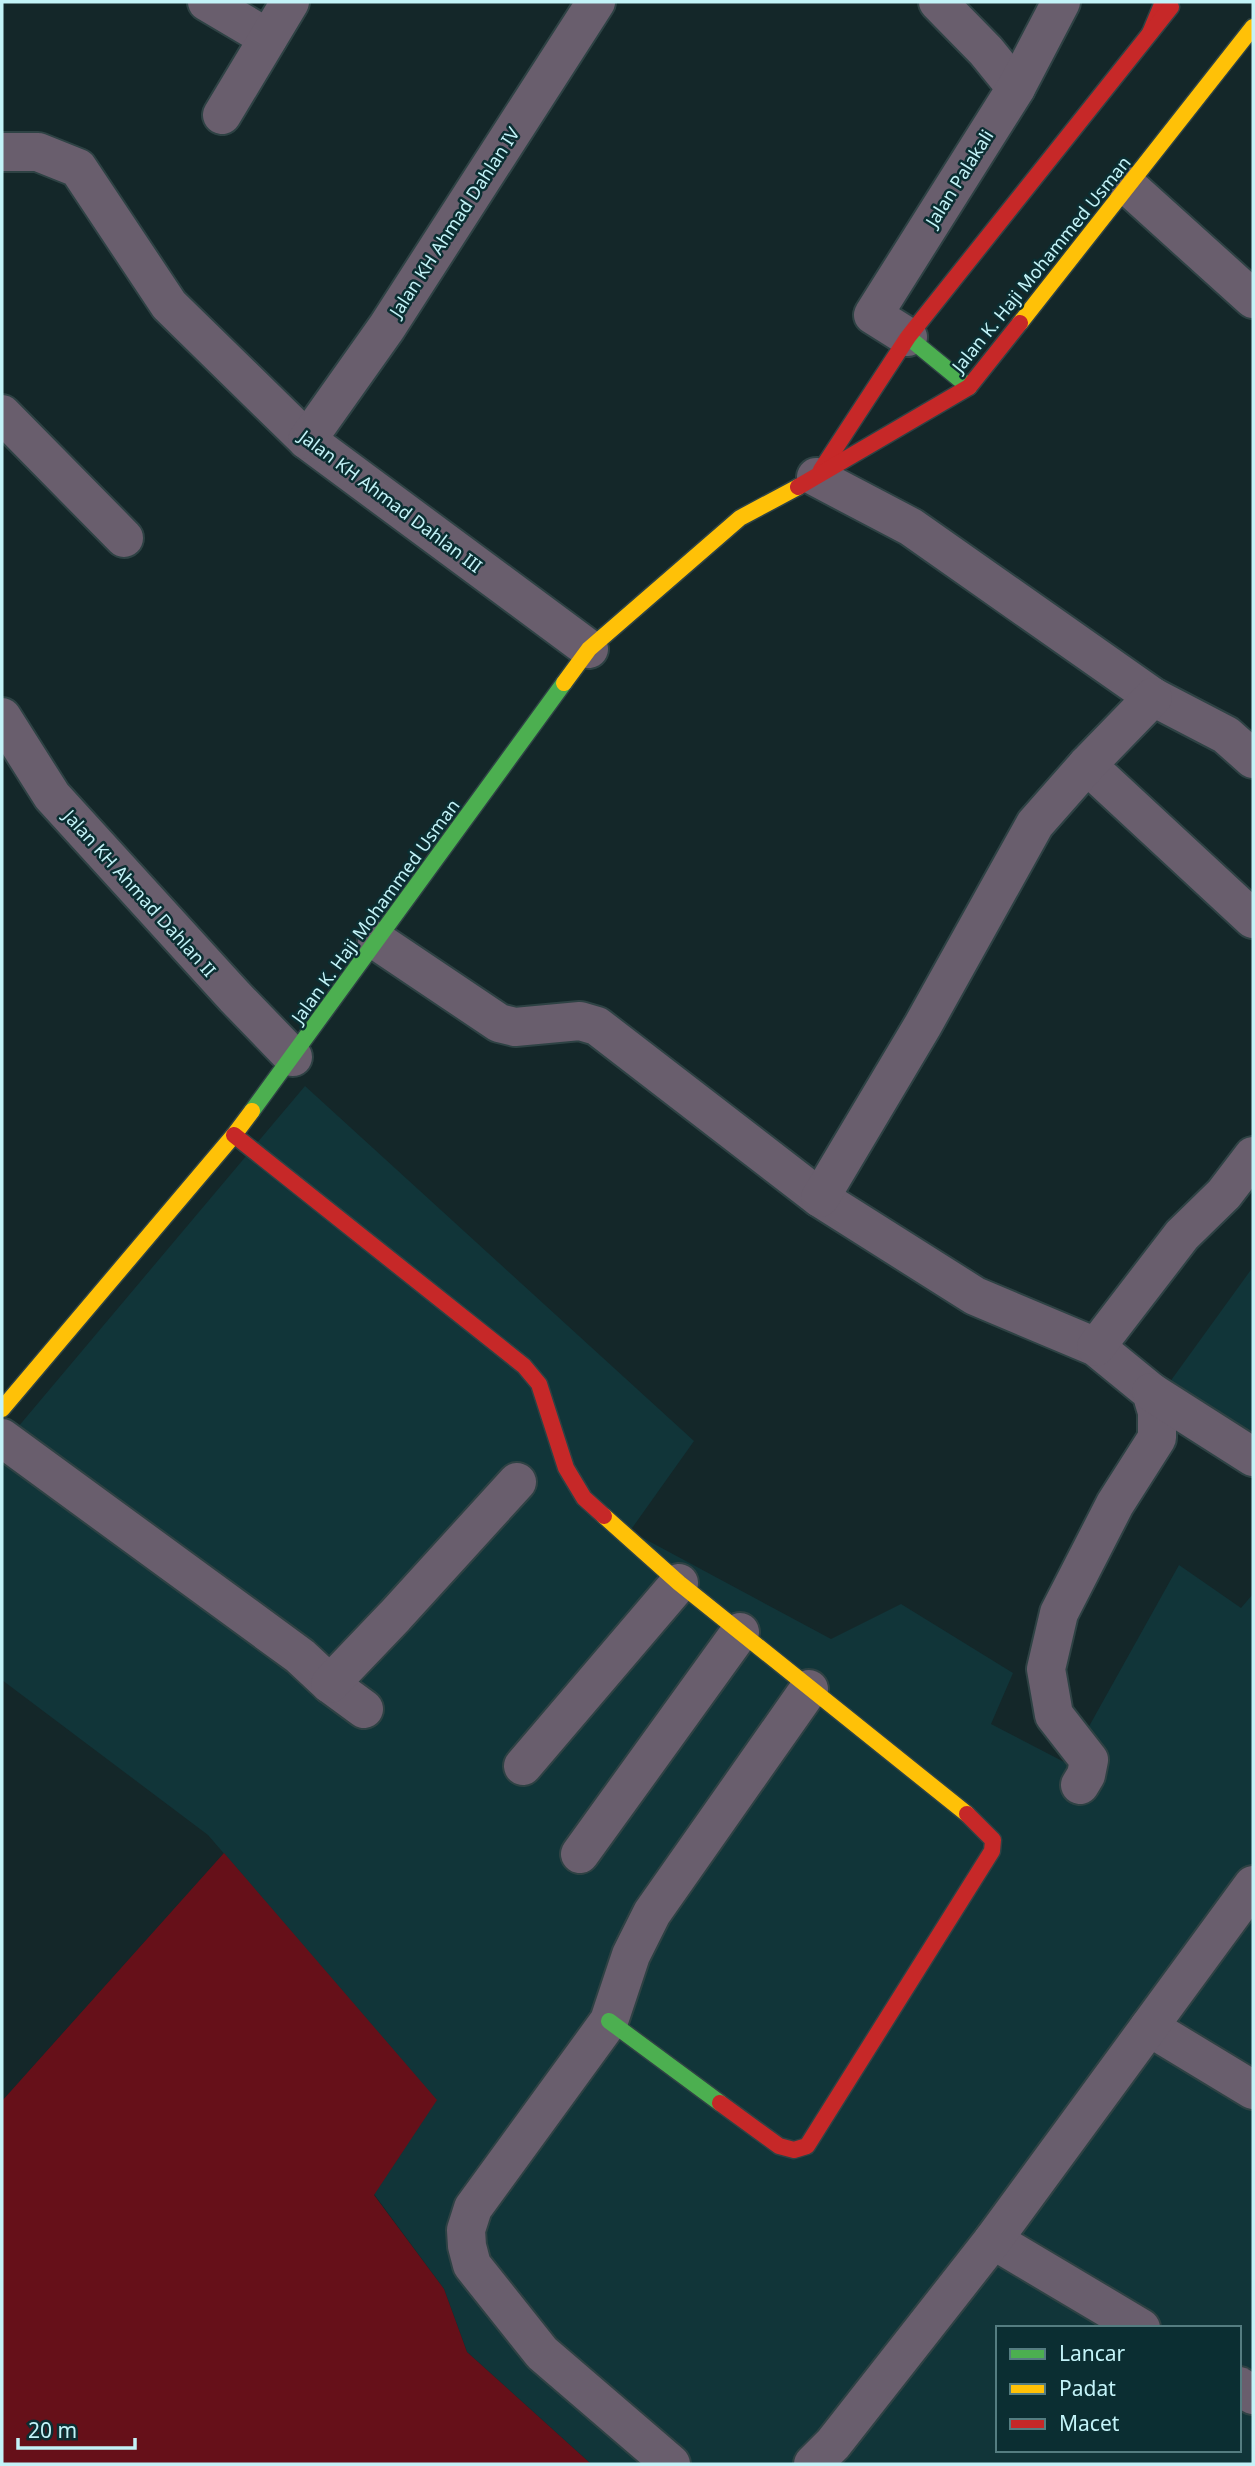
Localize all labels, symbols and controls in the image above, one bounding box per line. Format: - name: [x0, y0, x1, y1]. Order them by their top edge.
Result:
- street label: Jalan KH Ahmad Dahlan IV: [382, 122, 525, 323]
- street label: Jalan Palakali: [919, 125, 998, 233]
- street label: Jalan K. Haji Mohammed Usman: [945, 151, 1136, 379]
- street label: Jalan KH Ahmad Dahlan III: [293, 423, 487, 578]
- street label: Jalan K. Haji Mohammed Usman: [284, 794, 464, 1029]
- street label: Jalan KH Ahmad Dahlan II: [57, 803, 222, 982]
- legend: [996, 2326, 1241, 2452]
- text: Lancar: [1059, 2339, 1126, 2367]
- text: Padat: [1059, 2374, 1116, 2402]
- scale bar: [18, 2406, 135, 2450]
- text: Macet: [1059, 2409, 1120, 2437]
- text: 20 m: [28, 2416, 77, 2444]

